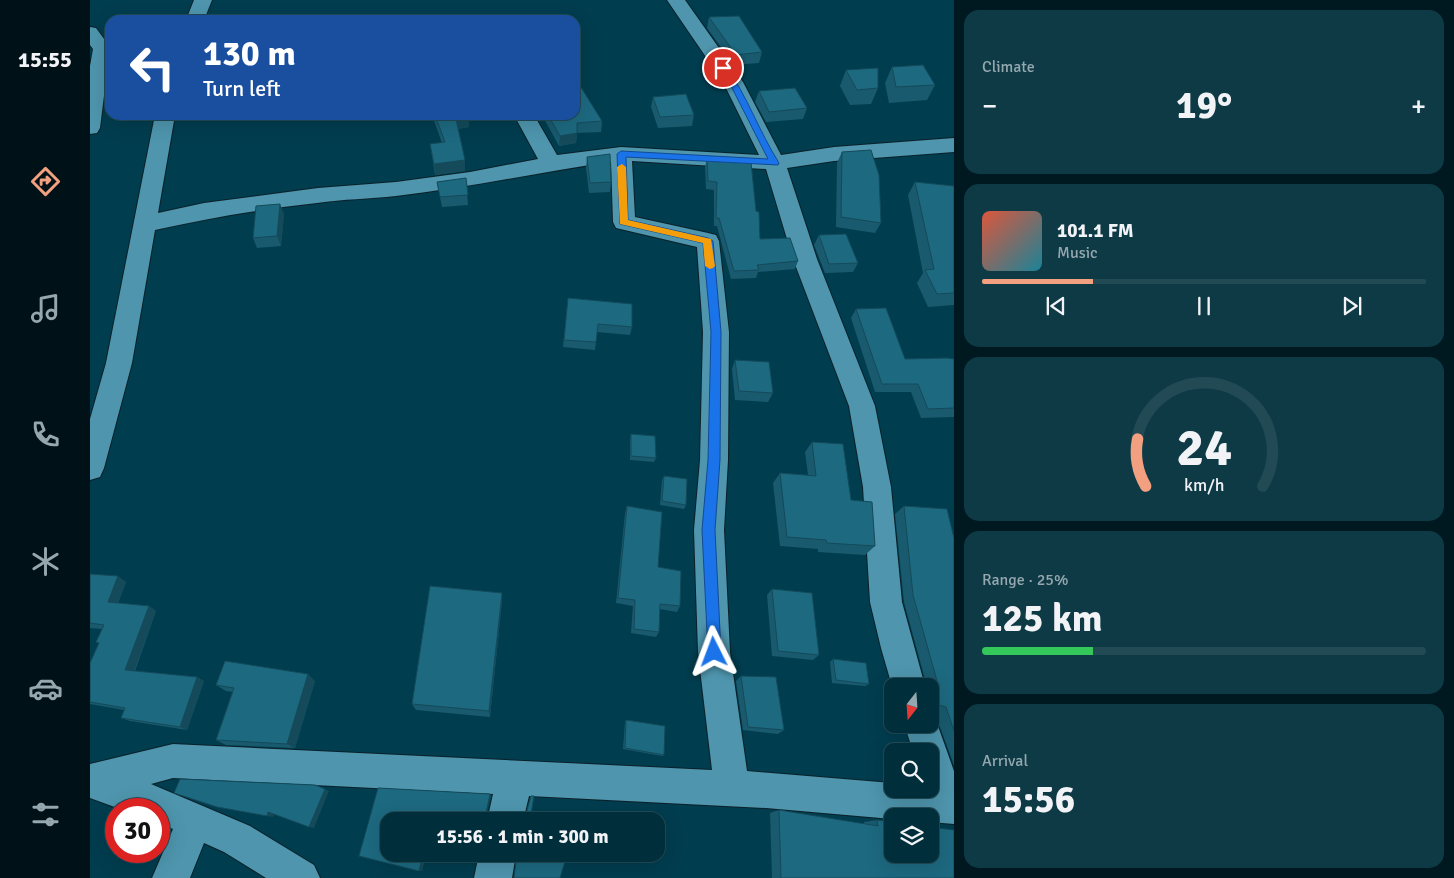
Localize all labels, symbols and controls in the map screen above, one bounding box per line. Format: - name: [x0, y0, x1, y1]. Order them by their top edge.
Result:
- text: 130 m: [203, 32, 296, 75]
- icon: left: [120, 35, 185, 100]
- text: 15:55: [18, 46, 72, 73]
- pin: [702, 47, 744, 89]
- icon: arrive: [709, 54, 737, 82]
- text: Climate: [982, 57, 1035, 77]
- text: Turn left: [203, 75, 281, 102]
- text: 19°: [1176, 82, 1232, 129]
- text: −: [982, 89, 997, 123]
- text: +: [1411, 89, 1426, 123]
- icon: directions: [28, 164, 63, 199]
- text: 101.1 FM: [1057, 219, 1134, 243]
- text: Music: [1057, 243, 1098, 263]
- icon: music: [28, 291, 63, 326]
- icon: previous: [1042, 292, 1070, 320]
- icon: pause: [1190, 292, 1218, 320]
- icon: next: [1338, 292, 1366, 320]
- text: 24: [1176, 416, 1232, 480]
- icon: phone: [28, 417, 63, 452]
- text: km/h: [1184, 474, 1224, 496]
- icon: climate: [28, 544, 63, 579]
- text: Range · 25%: [982, 570, 1068, 590]
- text: 125 km: [982, 595, 1103, 642]
- position arrow: [687, 625, 739, 677]
- icon: car: [28, 671, 63, 706]
- north arrow: [884, 678, 939, 732]
- map controls: [884, 678, 939, 863]
- button: search: [884, 743, 939, 798]
- text: Arrival: [982, 751, 1028, 771]
- text: 15:56: [982, 776, 1075, 823]
- icon: filters: [28, 797, 63, 832]
- speed limit sign: 30: [105, 798, 170, 863]
- button: layers: [884, 808, 939, 863]
- text: 15:56 · 1 min · 300 m: [436, 825, 609, 849]

